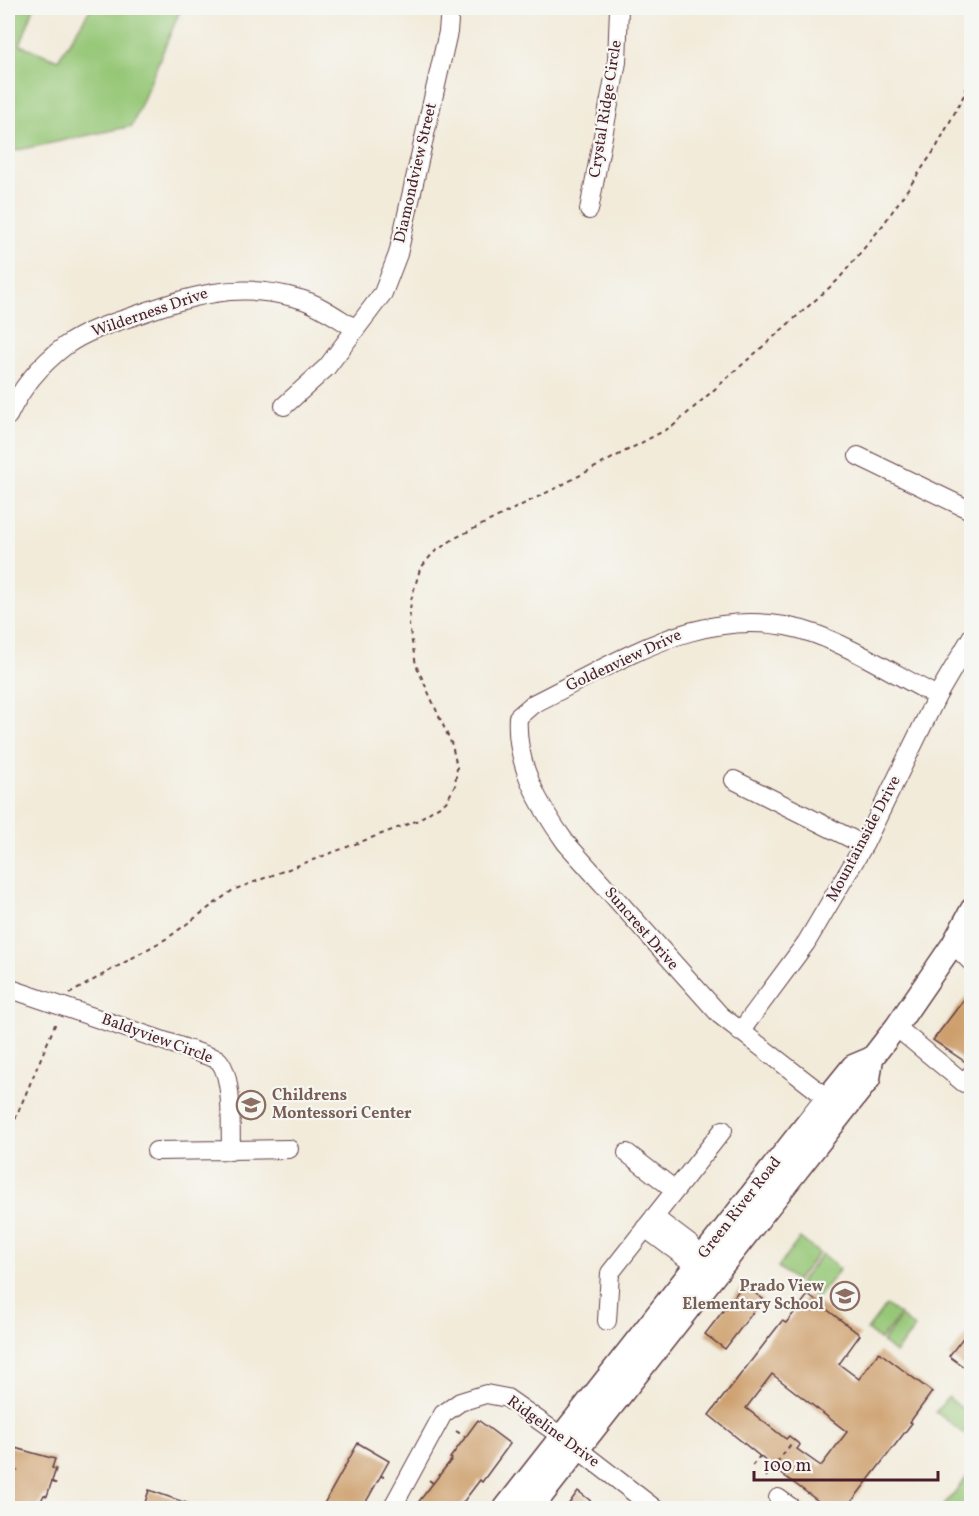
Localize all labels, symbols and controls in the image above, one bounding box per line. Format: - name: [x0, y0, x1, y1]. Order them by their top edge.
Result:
- street label: Crystal Ridge Circle: [584, 39, 628, 179]
- street label: Diamondview Street: [389, 100, 443, 245]
- street label: Wilderness Drive: [89, 283, 211, 343]
- street label: Goldenview Drive: [563, 625, 685, 697]
- street label: Mountainside Drive: [821, 772, 907, 906]
- street label: Suncrest Drive: [599, 883, 683, 975]
- street label: Baldyview Circle: [98, 1009, 216, 1069]
- place label: Childrens Montessori Center: [272, 1085, 412, 1125]
- school or university icon: Childrens Montessori Center: [235, 1089, 267, 1121]
- street label: Green River Road: [693, 1152, 787, 1264]
- place label: Prado View Elementary School: [682, 1276, 825, 1316]
- school or university icon: Prado View Elementary School: [829, 1280, 861, 1312]
- street label: Ridgeline Drive: [502, 1391, 604, 1473]
- scale bar: [754, 1444, 938, 1482]
- text: 100 m: [763, 1454, 812, 1479]

